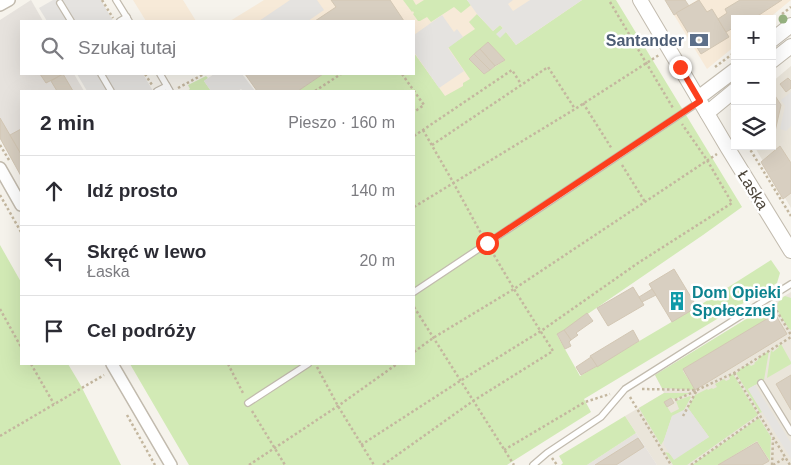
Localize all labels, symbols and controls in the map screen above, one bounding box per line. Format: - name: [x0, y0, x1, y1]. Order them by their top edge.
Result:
- map controls: [731, 15, 776, 150]
- button: +: [731, 15, 776, 60]
- search box: [20, 20, 415, 75]
- bank icon: Santander: [688, 29, 710, 51]
- place label: Santander: [606, 32, 684, 49]
- icon: search: [38, 34, 66, 62]
- text: Szukaj tutaj: [78, 37, 176, 58]
- route end: [669, 56, 692, 79]
- button: −: [731, 60, 776, 105]
- button: layers: [731, 105, 776, 150]
- text: 2 min: [40, 111, 95, 134]
- text: Pieszo · 160 m: [288, 114, 395, 131]
- street label: Łaska: [734, 167, 772, 213]
- icon: ahead: [40, 177, 68, 205]
- text: Idź prosto: [87, 180, 178, 201]
- text: 140 m: [351, 182, 395, 199]
- route start: [476, 232, 499, 255]
- text: Skręć w lewo: [87, 241, 206, 262]
- icon: left: [40, 247, 68, 275]
- text: 20 m: [359, 252, 395, 269]
- text: Łaska: [87, 263, 130, 280]
- place label: Dom Opieki Społecznej: [692, 284, 781, 319]
- building icon: Dom Opieki Społecznej: [666, 290, 688, 312]
- icon: arrive: [40, 317, 68, 345]
- text: Cel podróży: [87, 320, 196, 341]

